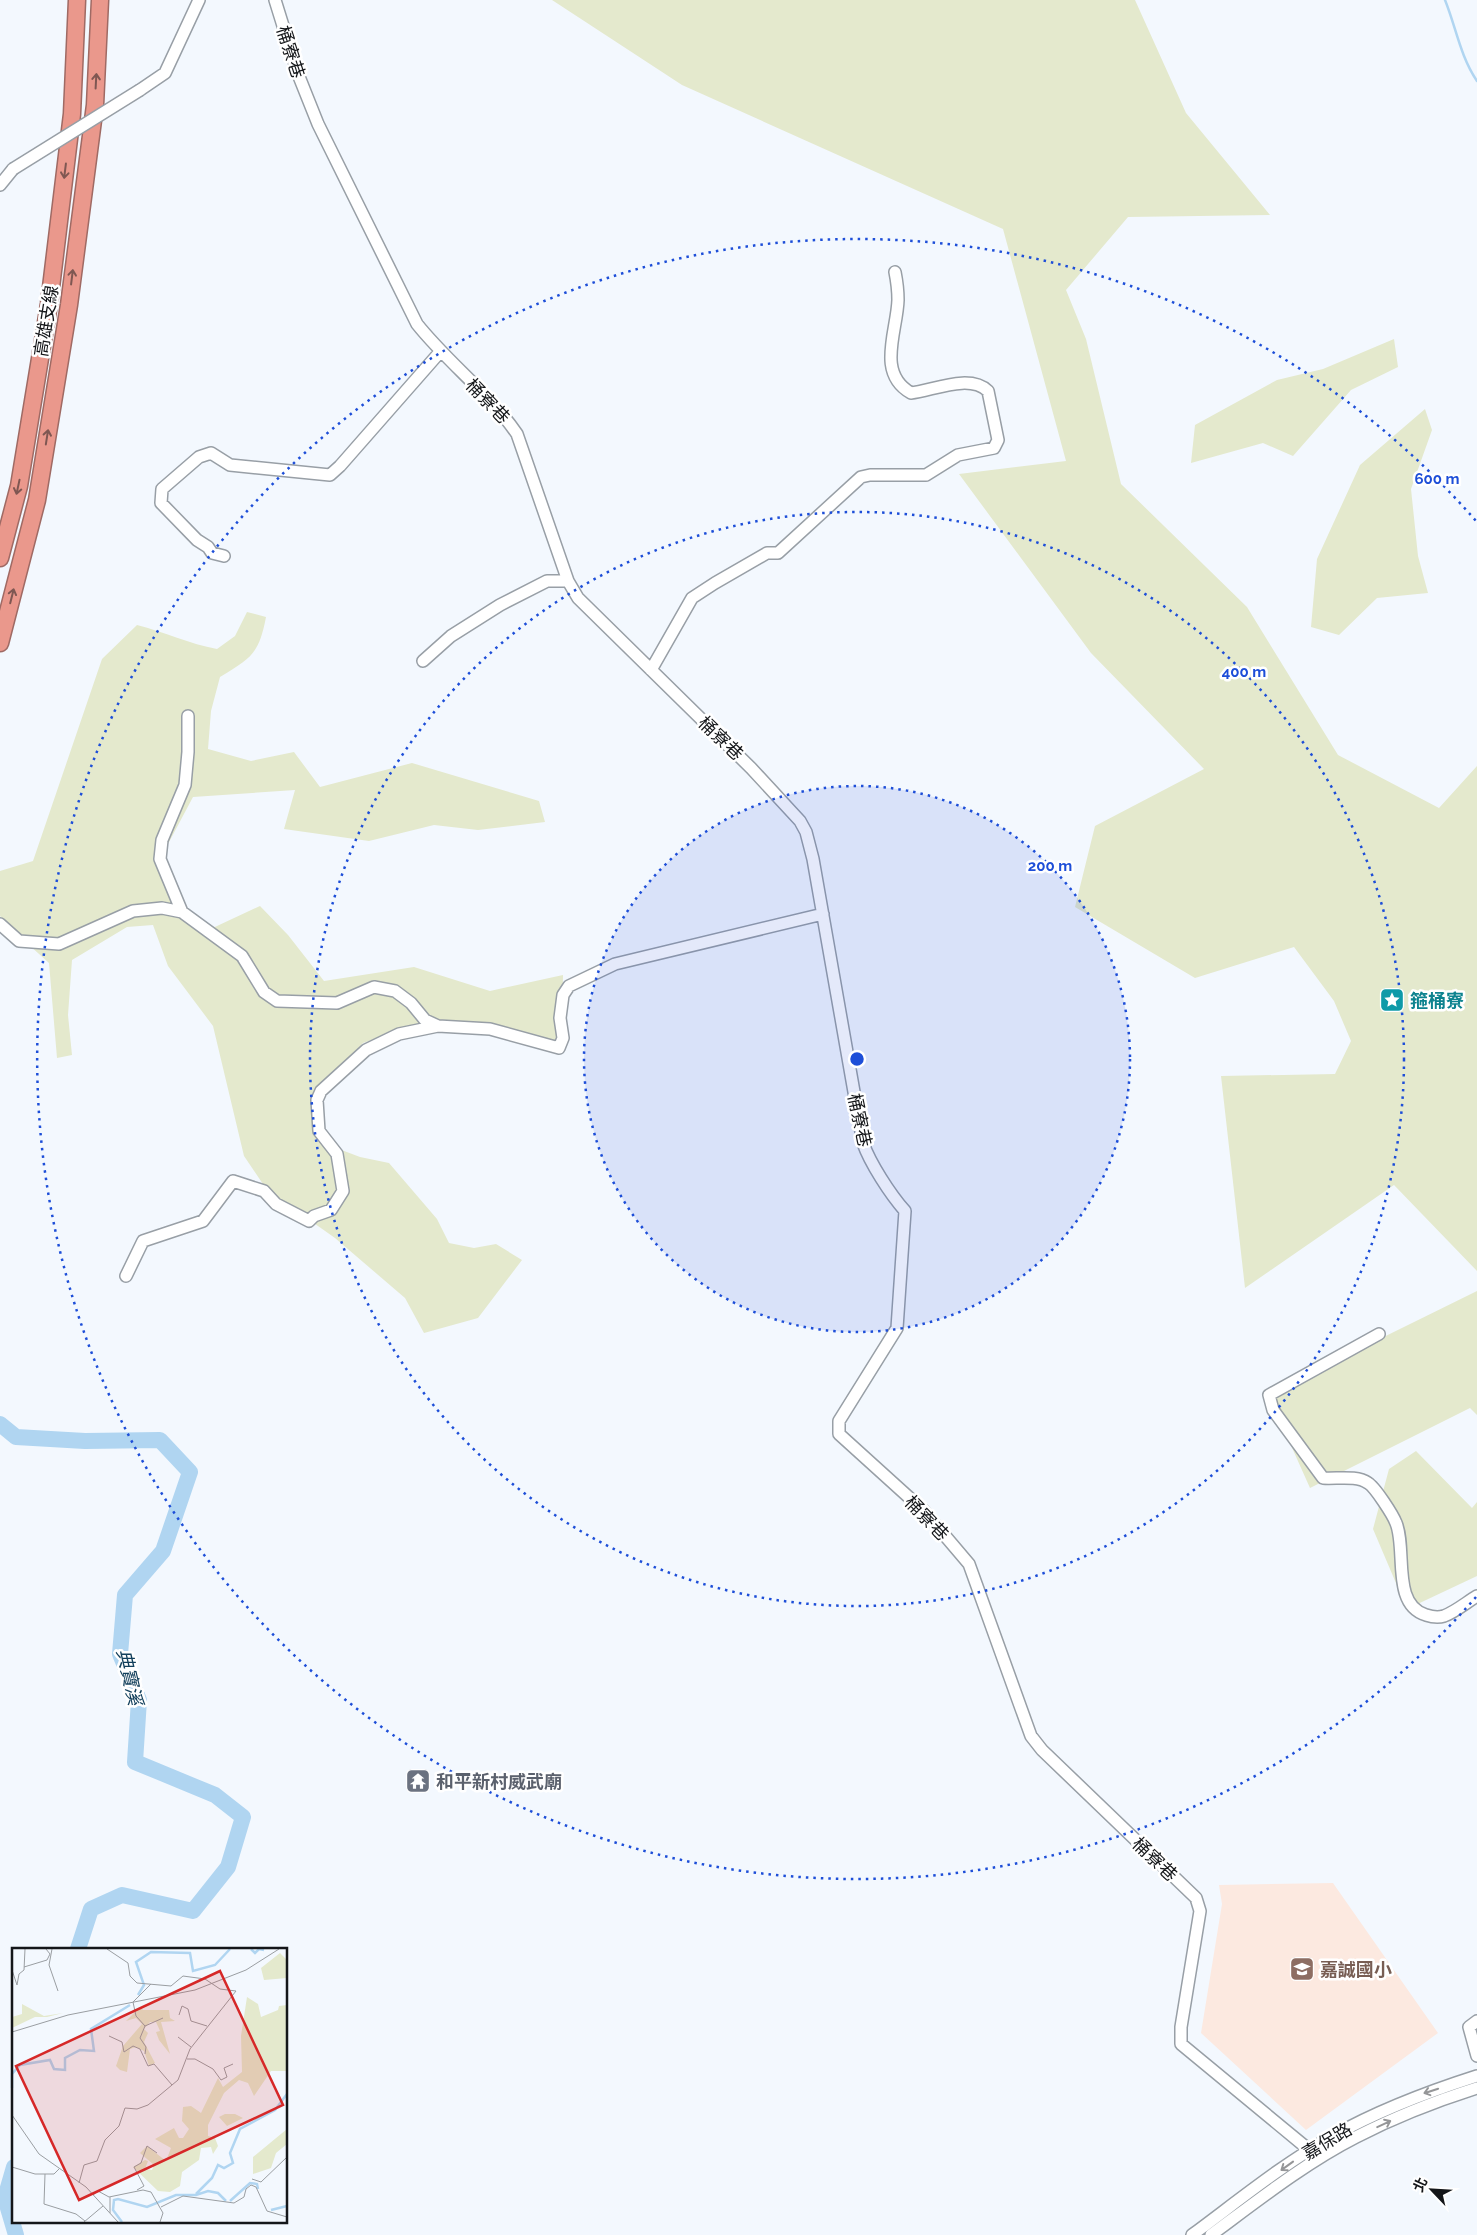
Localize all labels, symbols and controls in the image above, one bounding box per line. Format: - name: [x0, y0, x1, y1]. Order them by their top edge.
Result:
- street label: 桶寮巷: [273, 23, 309, 81]
- one-way arrow: [91, 73, 100, 89]
- one-way arrow: [60, 162, 70, 178]
- one-way arrow: [68, 269, 78, 285]
- street label: 高雄支線: [30, 284, 62, 358]
- street label: 桶寮巷: [462, 374, 514, 428]
- one-way arrow: [43, 430, 53, 446]
- text: 600 m: [1414, 470, 1460, 488]
- one-way arrow: [13, 479, 22, 495]
- one-way arrow: [8, 588, 17, 604]
- text: 400 m: [1222, 663, 1266, 681]
- street label: 桶寮巷: [694, 712, 748, 764]
- text: 200 m: [1028, 857, 1072, 875]
- place icon: 箍桶寮: [1379, 987, 1405, 1013]
- place label: 箍桶寮: [1410, 990, 1464, 1011]
- centre of rings: [848, 1050, 866, 1068]
- street label: 桶寮巷: [844, 1091, 876, 1149]
- street label: 桶寮巷: [901, 1491, 953, 1545]
- water label: 典寶溪: [113, 1647, 148, 1710]
- temple icon: 和平新村威武廟: [405, 1768, 431, 1794]
- place label: 和平新村威武廟: [436, 1771, 562, 1792]
- street label: 桶寮巷: [1128, 1833, 1182, 1885]
- inset map: [12, 1948, 288, 2222]
- school or university icon: 嘉誠國小: [1289, 1956, 1315, 1982]
- place label: 嘉誠國小: [1320, 1959, 1392, 1980]
- one-way arrow: [1423, 2086, 1439, 2096]
- street label: 嘉保路: [1298, 2118, 1356, 2164]
- one-way arrow: [1376, 2119, 1391, 2128]
- one-way arrow: [1280, 2161, 1294, 2171]
- north arrow: [1407, 2165, 1457, 2215]
- text: 北: [1410, 2175, 1430, 2194]

